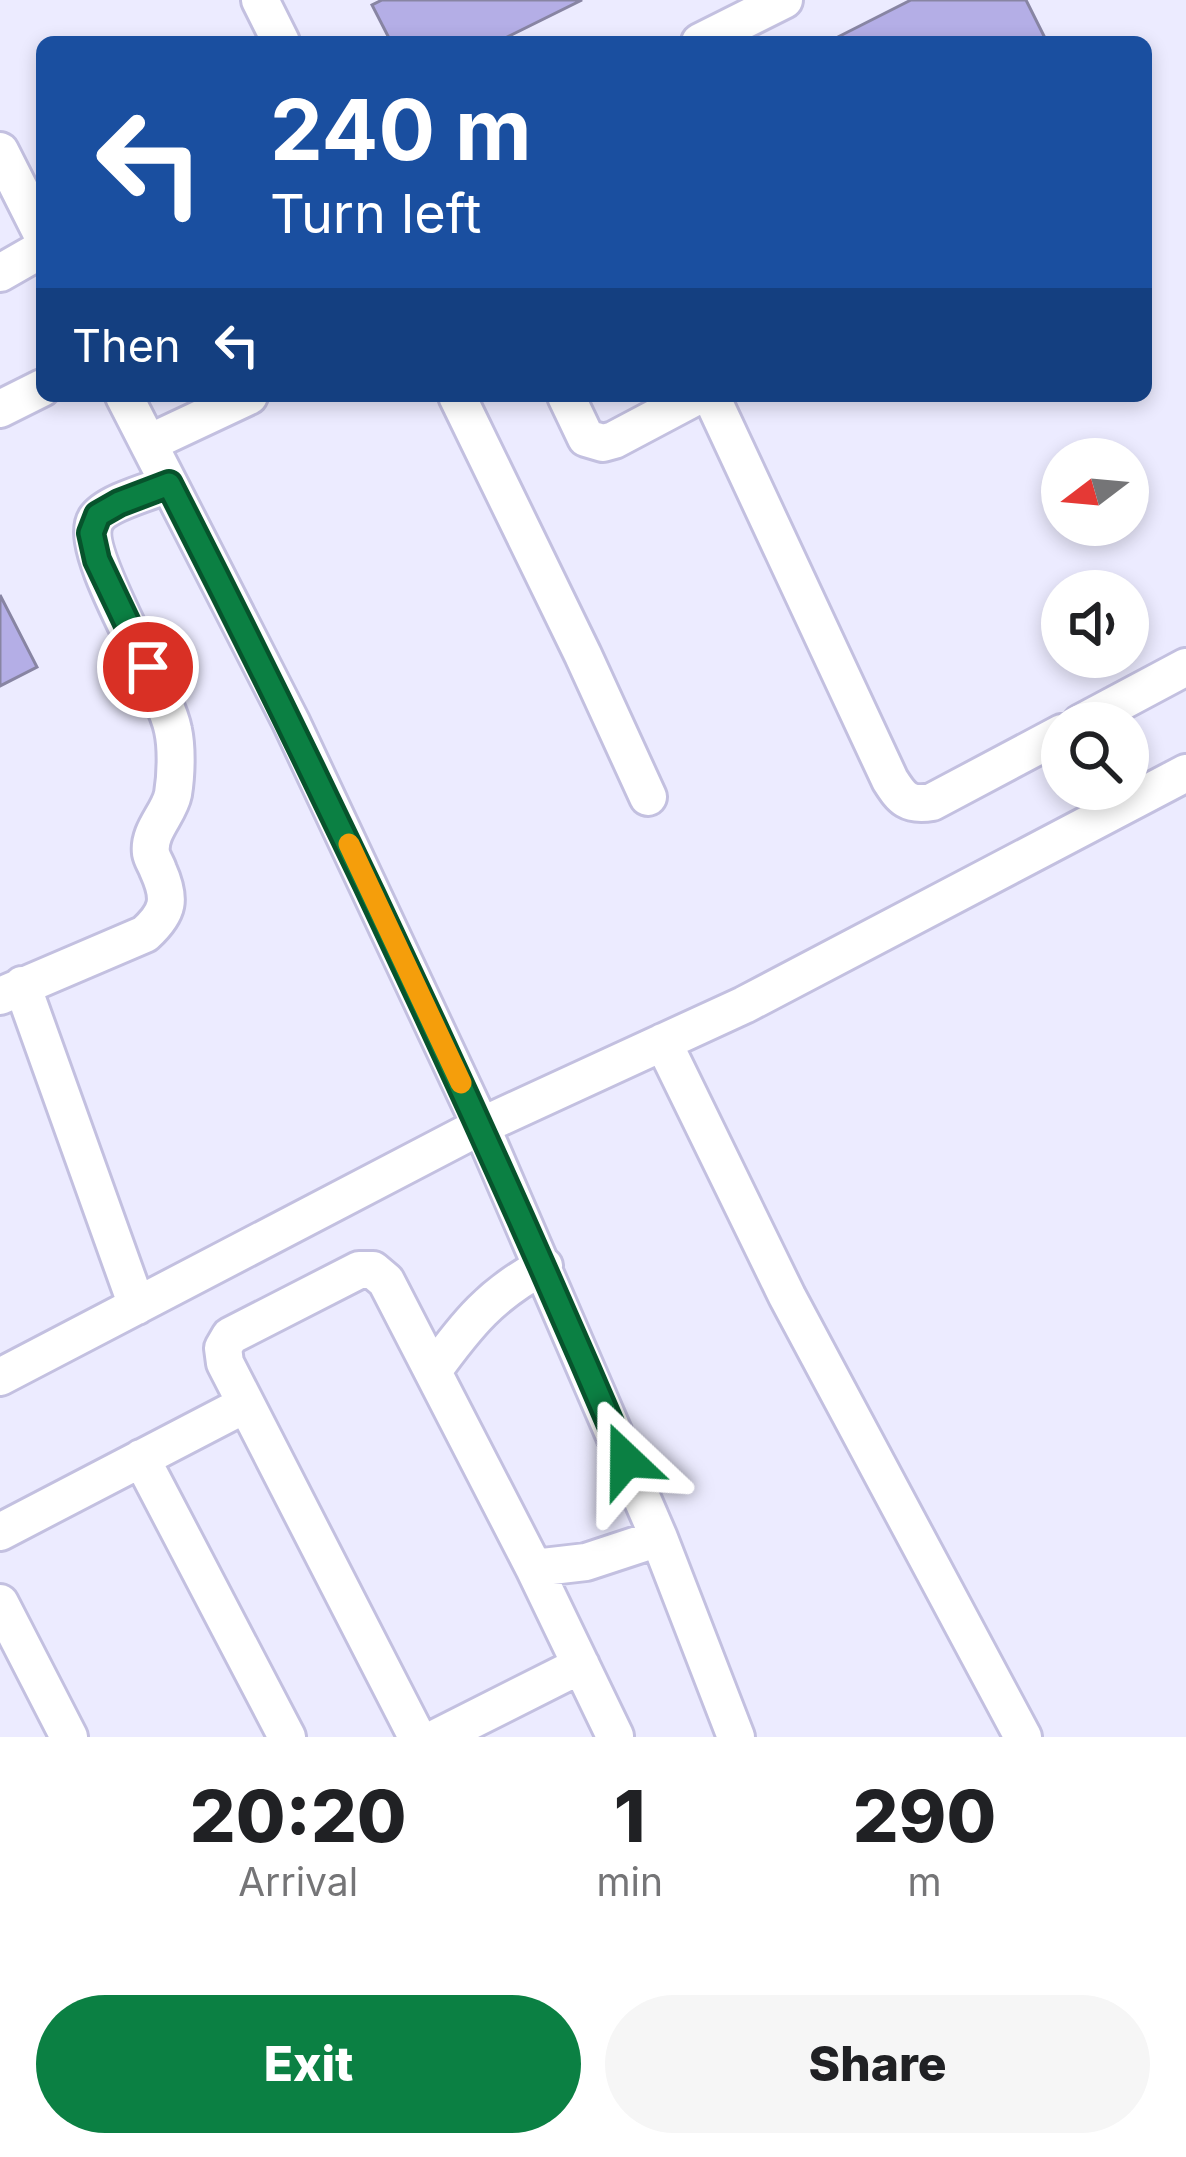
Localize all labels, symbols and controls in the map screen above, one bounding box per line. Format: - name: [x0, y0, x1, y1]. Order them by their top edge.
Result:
- text: 240 m: [270, 79, 532, 180]
- icon: left: [72, 84, 228, 240]
- text: Turn left: [270, 181, 481, 246]
- icon: left: [204, 312, 270, 378]
- text: Then: [72, 318, 180, 373]
- north arrow: [1041, 438, 1149, 546]
- map controls: [1041, 438, 1149, 810]
- button: sound: [1041, 570, 1149, 678]
- pin: [97, 616, 199, 718]
- icon: arrive: [115, 634, 181, 700]
- button: search: [1041, 702, 1149, 810]
- position arrow: [563, 1397, 689, 1523]
- text: 20:20: [190, 1772, 407, 1859]
- text: 1: [614, 1772, 646, 1859]
- text: 290: [853, 1772, 996, 1859]
- text: Arrival: [238, 1858, 358, 1905]
- text: min: [596, 1858, 663, 1905]
- text: m: [907, 1858, 942, 1905]
- button: Exit: [36, 1995, 581, 2133]
- button: Share: [605, 1995, 1150, 2133]

